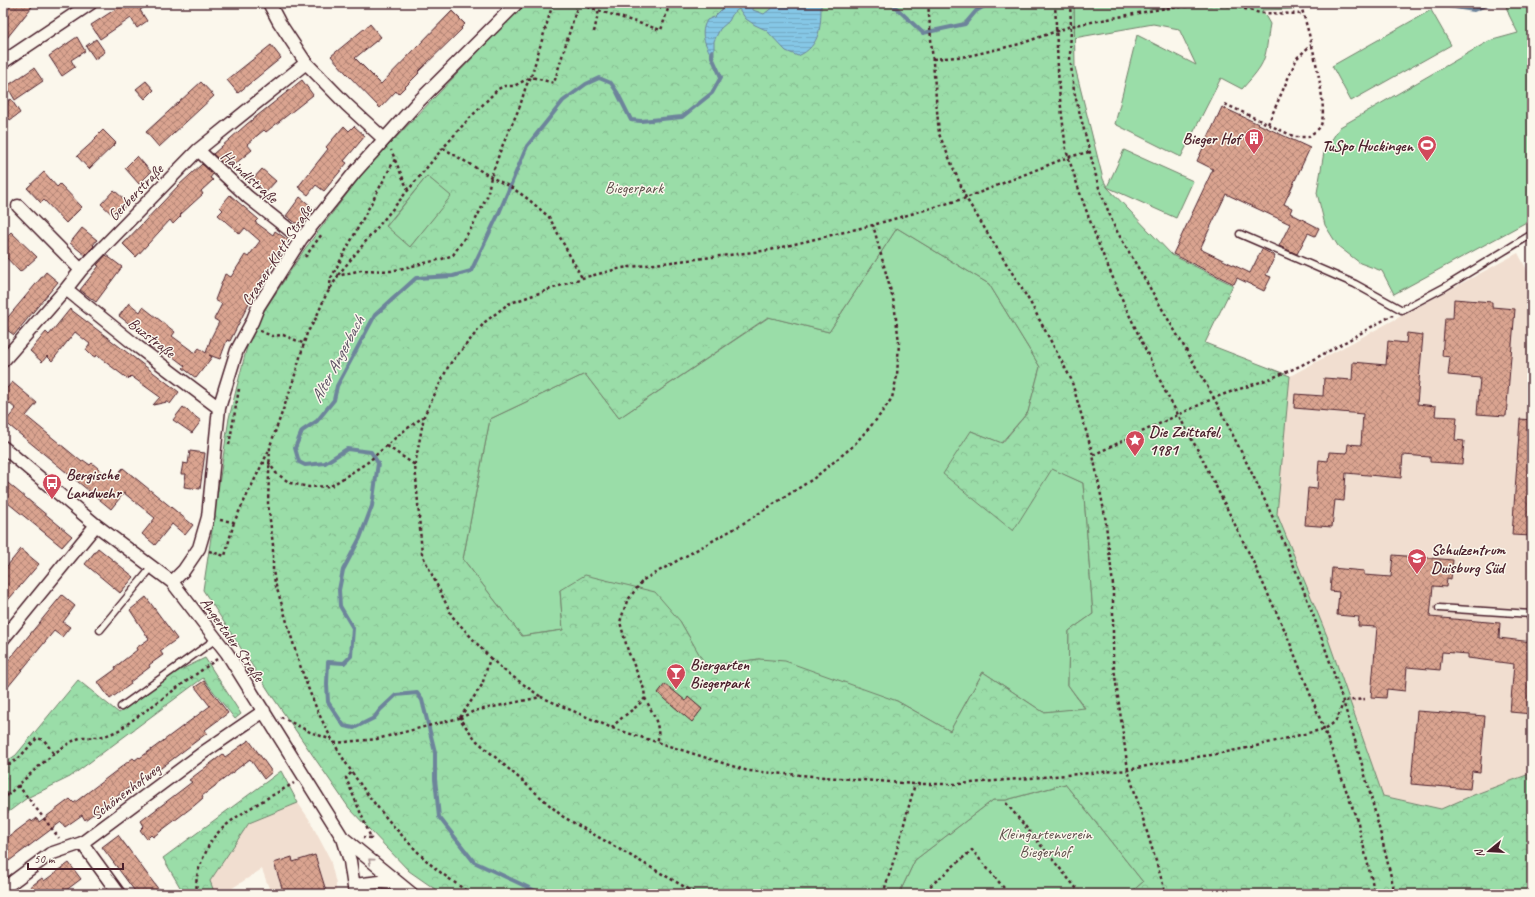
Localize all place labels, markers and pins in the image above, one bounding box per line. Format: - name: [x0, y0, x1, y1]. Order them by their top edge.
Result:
- building icon: Bieger Hof: [1243, 127, 1265, 155]
- place label: Bieger Hof: [1182, 129, 1244, 149]
- sports icon: TuSpo Huckingen: [1416, 134, 1438, 162]
- place label: TuSpo Huckingen: [1322, 136, 1415, 156]
- place label: Die Zeittafel, 1981: [1149, 422, 1221, 460]
- place icon: Die Zeittafel, 1981: [1124, 429, 1146, 457]
- place label: Bergische Landwehr: [66, 465, 123, 503]
- bus stop icon: Bergische Landwehr: [41, 472, 63, 500]
- place label: Schulzentrum Duisburg Süd: [1431, 540, 1506, 578]
- school or university icon: Schulzentrum Duisburg Süd: [1406, 547, 1428, 575]
- place label: Biergarten Biegerpark: [690, 655, 751, 693]
- bar icon: Biergarten Biegerpark: [665, 662, 687, 690]

